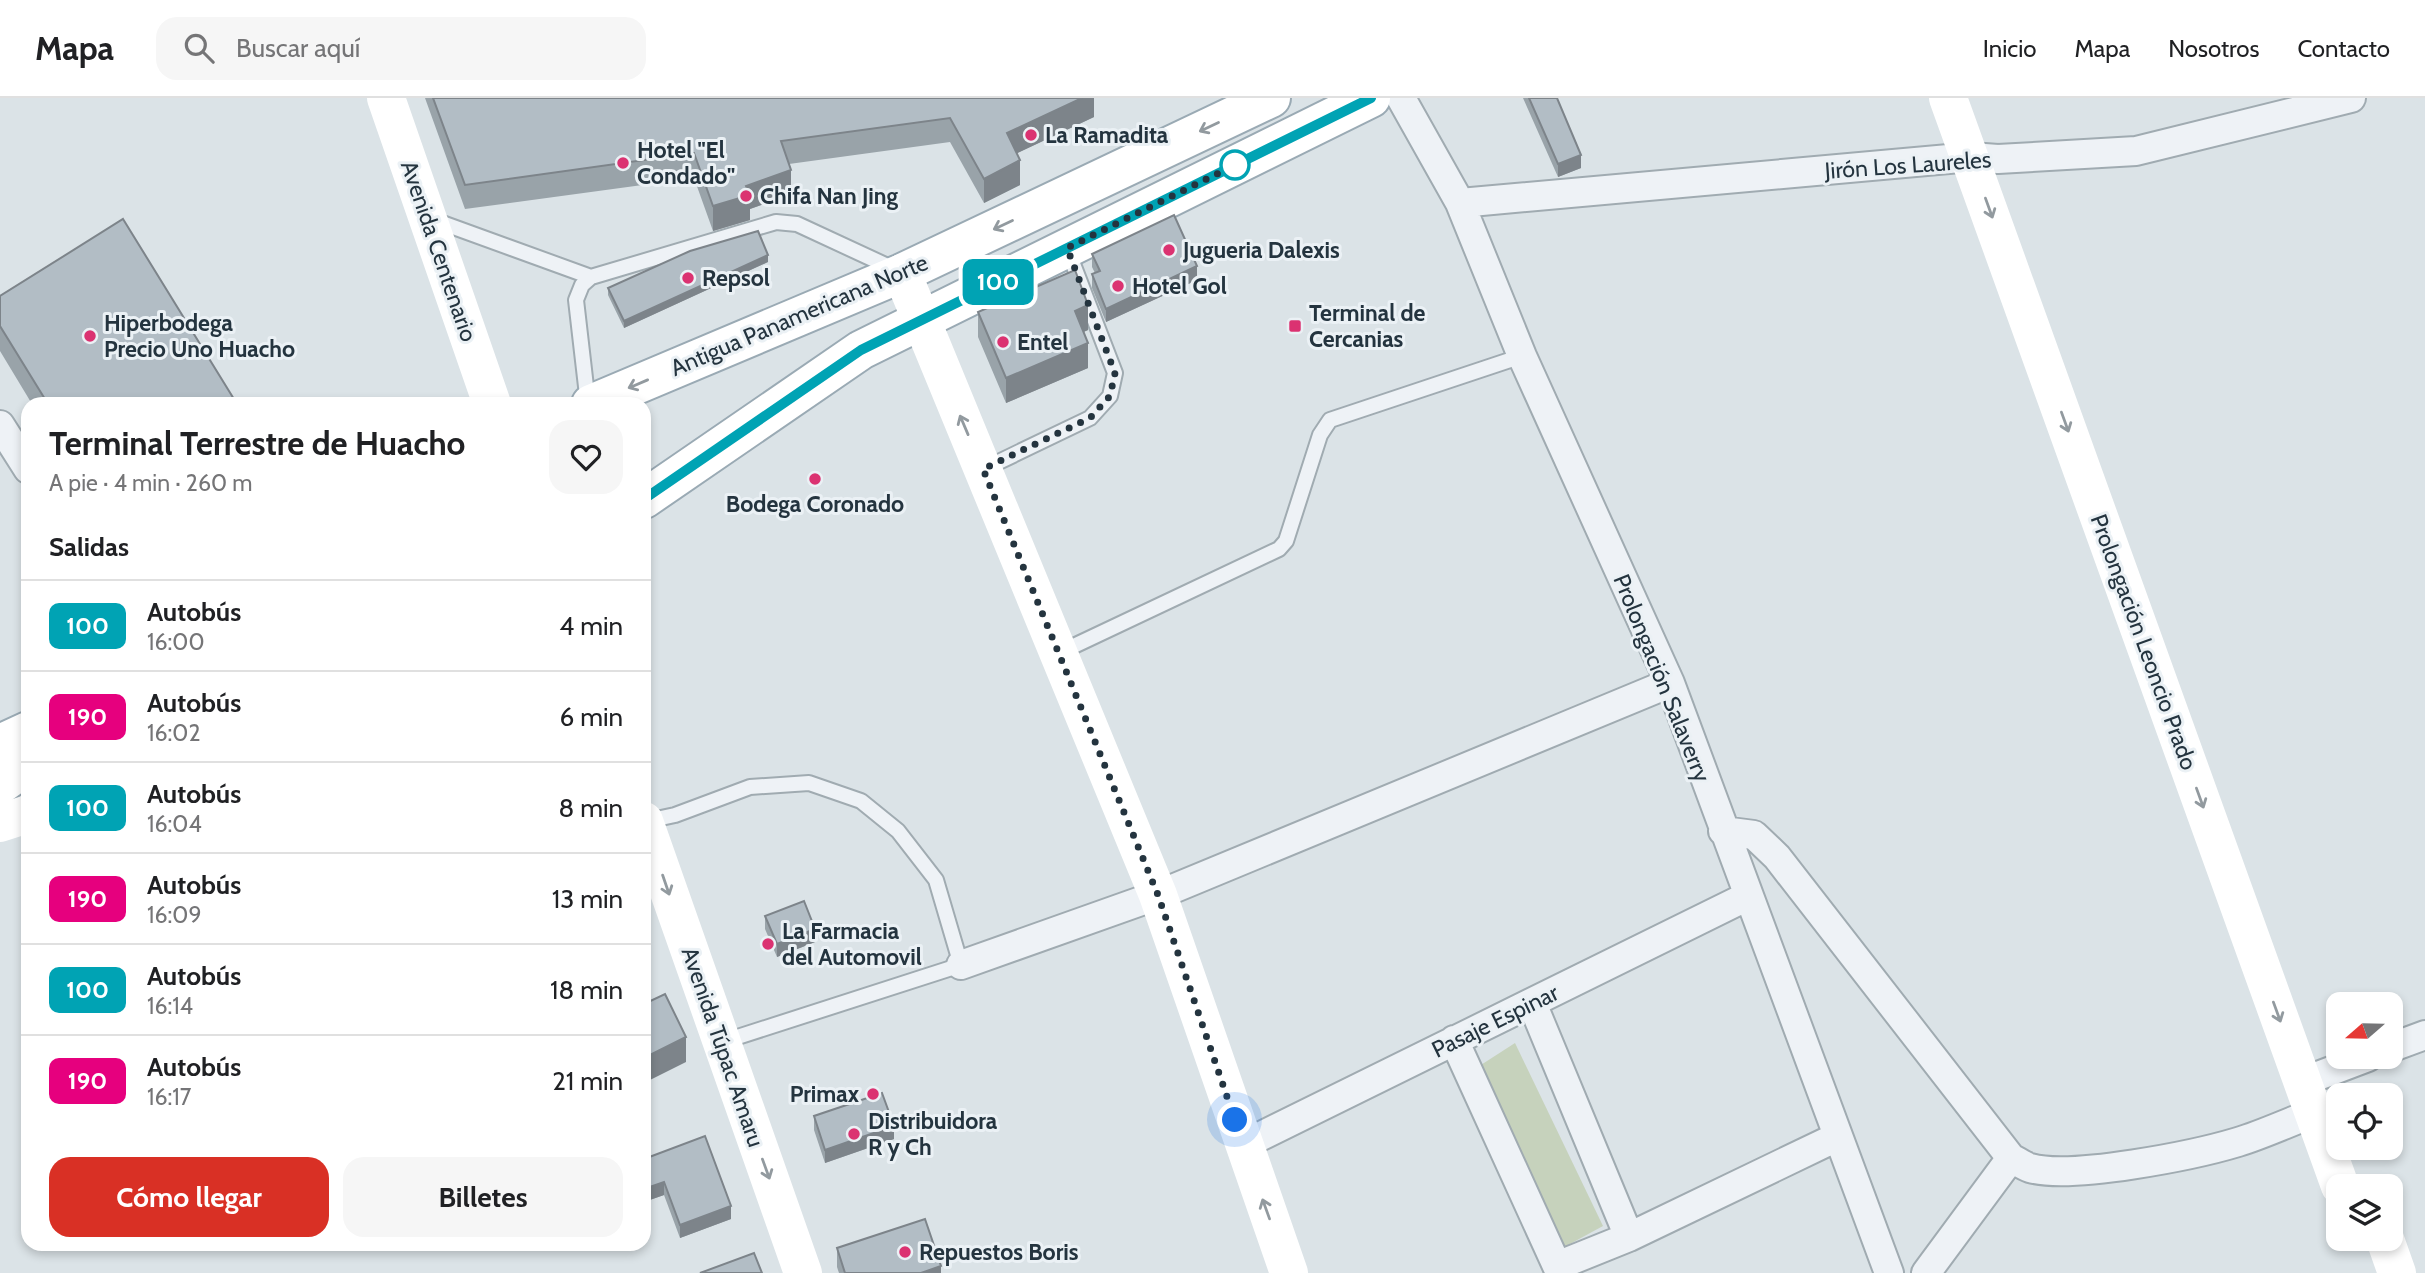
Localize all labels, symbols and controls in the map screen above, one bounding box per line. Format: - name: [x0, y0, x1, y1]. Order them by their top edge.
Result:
- search box: [156, 17, 646, 80]
- text: Mapa: [35, 28, 114, 68]
- icon: search: [180, 29, 218, 67]
- text: Buscar aquí: [236, 32, 360, 64]
- text: Inicio: [1983, 34, 2036, 63]
- text: Mapa: [2074, 34, 2130, 63]
- text: Nosotros: [2168, 34, 2259, 63]
- text: Contacto: [2297, 34, 2390, 63]
- place label: La Ramadita: [1045, 121, 1169, 149]
- one-way arrow: [1199, 121, 1220, 134]
- marker: La Ramadita: [1023, 127, 1039, 143]
- place label: Hotel "El Condado": [637, 136, 735, 190]
- street label: Jirón Los Laureles: [1823, 145, 1992, 185]
- unlabelled marker: [1220, 150, 1250, 180]
- marker: Hotel "El Condado": [615, 155, 631, 171]
- street label: Avenida Centenario: [395, 157, 483, 345]
- place label: Chifa Nan Jing: [760, 182, 898, 210]
- marker: Chifa Nan Jing: [738, 188, 754, 204]
- one-way arrow: [1984, 196, 1996, 218]
- one-way arrow: [993, 219, 1014, 232]
- place label: Jugueria Dalexis: [1182, 236, 1340, 264]
- marker: Jugueria Dalexis: [1161, 242, 1177, 258]
- street label: Antigua Panamericana Norte: [666, 248, 932, 382]
- line badge: 100: [958, 259, 1038, 305]
- place label: Repsol: [702, 264, 770, 292]
- text: 100: [977, 267, 1019, 296]
- marker: Repsol: [680, 270, 696, 286]
- place label: Hotel Gol: [1132, 272, 1227, 300]
- marker: Hotel Gol: [1110, 278, 1126, 294]
- place label: Terminal de Cercanias: [1309, 299, 1426, 353]
- place label: Hiperbodega Precio Uno Huacho: [104, 309, 295, 363]
- marker: Terminal de Cercanias: [1287, 318, 1303, 334]
- marker: Hiperbodega Precio Uno Huacho: [82, 328, 98, 344]
- place label: Entel: [1017, 328, 1068, 356]
- marker: Entel: [995, 334, 1011, 350]
- one-way arrow: [628, 379, 649, 392]
- one-way arrow: [2060, 411, 2073, 433]
- one-way arrow: [957, 415, 970, 436]
- button: heart: [549, 420, 623, 494]
- text: Terminal Terrestre de Huacho: [49, 423, 465, 463]
- text: A pie · 4 min · 260 m: [49, 469, 252, 497]
- marker: Bodega Coronado: [807, 471, 823, 487]
- place label: Bodega Coronado: [726, 490, 904, 518]
- street label: Prolongación Leoncio Prado: [2085, 510, 2203, 774]
- text: Salidas: [49, 531, 129, 563]
- street label: Prolongación Salaverry: [1608, 570, 1717, 786]
- text: Autobús: [147, 596, 241, 628]
- text: 4 min: [559, 610, 623, 642]
- text: 100: [66, 611, 109, 640]
- text: 16:00: [147, 628, 204, 656]
- text: Autobús: [147, 687, 241, 719]
- text: 6 min: [560, 701, 623, 733]
- text: 190: [68, 702, 107, 731]
- text: 16:02: [147, 719, 200, 747]
- text: Autobús: [147, 778, 241, 810]
- one-way arrow: [2195, 786, 2207, 808]
- text: 8 min: [559, 792, 623, 824]
- text: 100: [66, 793, 109, 822]
- text: 16:04: [147, 810, 202, 838]
- text: Autobús: [147, 869, 241, 901]
- one-way arrow: [661, 874, 673, 896]
- text: 13 min: [552, 883, 623, 915]
- text: 190: [68, 884, 107, 913]
- text: 16:09: [147, 901, 201, 929]
- place label: La Farmacia del Automovil: [782, 917, 922, 971]
- marker: La Farmacia del Automovil: [760, 936, 776, 952]
- street label: Avenida Túpac Amaru: [676, 943, 770, 1151]
- text: Autobús: [147, 960, 241, 992]
- text: 18 min: [550, 974, 623, 1006]
- text: 100: [66, 975, 109, 1004]
- street label: Pasaje Espinar: [1427, 978, 1563, 1064]
- text: 16:14: [147, 992, 193, 1020]
- north arrow: [2326, 992, 2403, 1069]
- map controls: [2326, 992, 2403, 1251]
- one-way arrow: [2272, 1000, 2284, 1022]
- text: Autobús: [147, 1051, 241, 1083]
- text: 21 min: [552, 1065, 623, 1097]
- text: 190: [68, 1066, 107, 1095]
- place label: Primax: [790, 1080, 860, 1108]
- text: 16:17: [147, 1083, 191, 1111]
- button: locate: [2326, 1083, 2403, 1160]
- marker: Primax: [865, 1086, 881, 1102]
- your location: [1217, 1102, 1252, 1137]
- place label: Distribuidora R y Ch: [868, 1107, 998, 1161]
- marker: Distribuidora R y Ch: [846, 1126, 862, 1142]
- button: Cómo llegar: [49, 1157, 329, 1237]
- button: Billetes: [343, 1157, 623, 1237]
- one-way arrow: [761, 1158, 773, 1180]
- button: layers: [2326, 1174, 2403, 1251]
- one-way arrow: [1259, 1198, 1271, 1220]
- place label: Repuestos Boris: [919, 1238, 1079, 1266]
- marker: Repuestos Boris: [897, 1244, 913, 1260]

